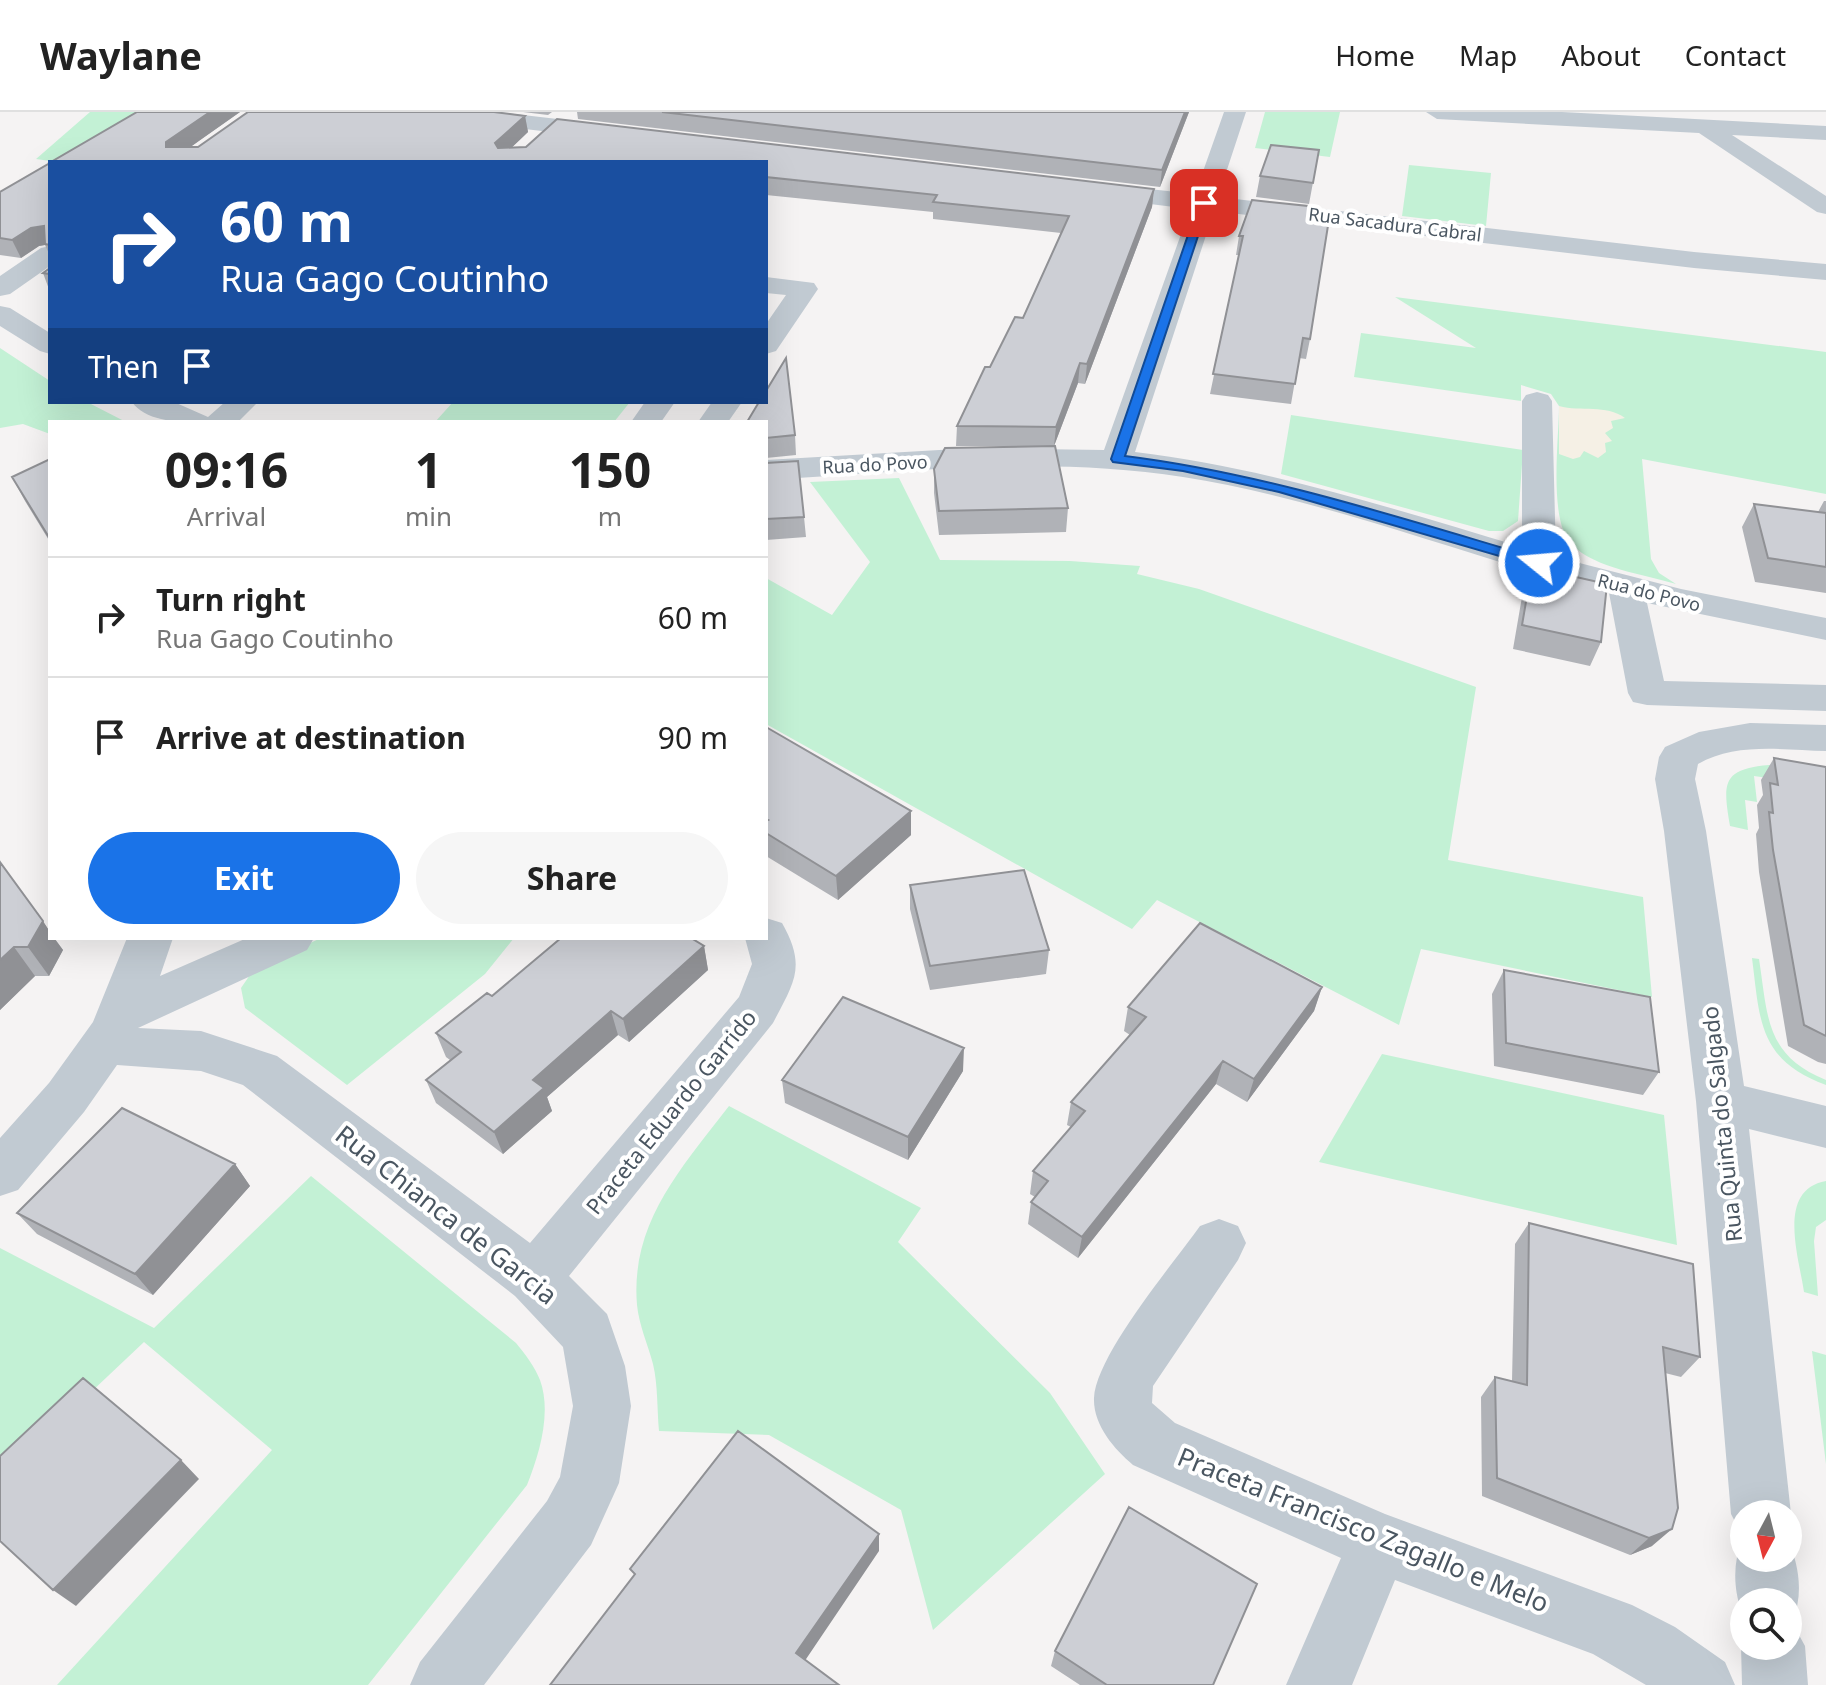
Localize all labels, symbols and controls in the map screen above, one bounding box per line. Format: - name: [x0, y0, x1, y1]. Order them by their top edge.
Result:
- text: Waylane: [40, 29, 202, 81]
- text: Home: [1335, 36, 1415, 74]
- text: Map: [1459, 36, 1517, 74]
- text: About: [1561, 36, 1641, 74]
- text: Contact: [1685, 36, 1786, 74]
- pin: [1170, 169, 1238, 237]
- icon: arrive: [1182, 181, 1226, 225]
- text: 60 m: [220, 182, 353, 258]
- icon: right: [88, 192, 192, 296]
- street label: Rua Sacadura Cabral: [1307, 201, 1483, 247]
- text: Rua Gago Coutinho: [220, 254, 549, 303]
- icon: arrive: [175, 344, 219, 388]
- text: Then: [88, 346, 159, 387]
- text: 09:16: [165, 437, 288, 502]
- text: 1: [415, 437, 442, 502]
- text: 150: [569, 437, 651, 502]
- street label: Rua do Povo: [822, 449, 928, 479]
- text: Arrival: [187, 498, 266, 534]
- text: min: [405, 498, 452, 534]
- text: m: [598, 498, 622, 534]
- position arrow: [1497, 521, 1581, 605]
- street label: Rua do Povo: [1595, 568, 1703, 616]
- text: Turn right: [156, 579, 306, 620]
- icon: right: [88, 595, 132, 639]
- text: 60 m: [658, 597, 728, 638]
- text: Rua Gago Coutinho: [156, 620, 394, 656]
- icon: arrive: [88, 715, 132, 759]
- text: Arrive at destination: [156, 717, 466, 758]
- text: 90 m: [658, 717, 728, 758]
- button: Exit: [88, 832, 400, 924]
- button: Share: [416, 832, 728, 924]
- street label: Praceta Eduardo Garrido: [578, 1003, 762, 1220]
- street label: Rua Quinta do Salgado: [1694, 1005, 1748, 1243]
- street label: Rua Chianca de Garcia: [328, 1116, 565, 1312]
- street label: Praceta Francisco Zagallo e Melo: [1172, 1438, 1554, 1620]
- north arrow: [1730, 1500, 1802, 1572]
- map controls: [1730, 1500, 1802, 1660]
- button: search: [1730, 1588, 1802, 1660]

